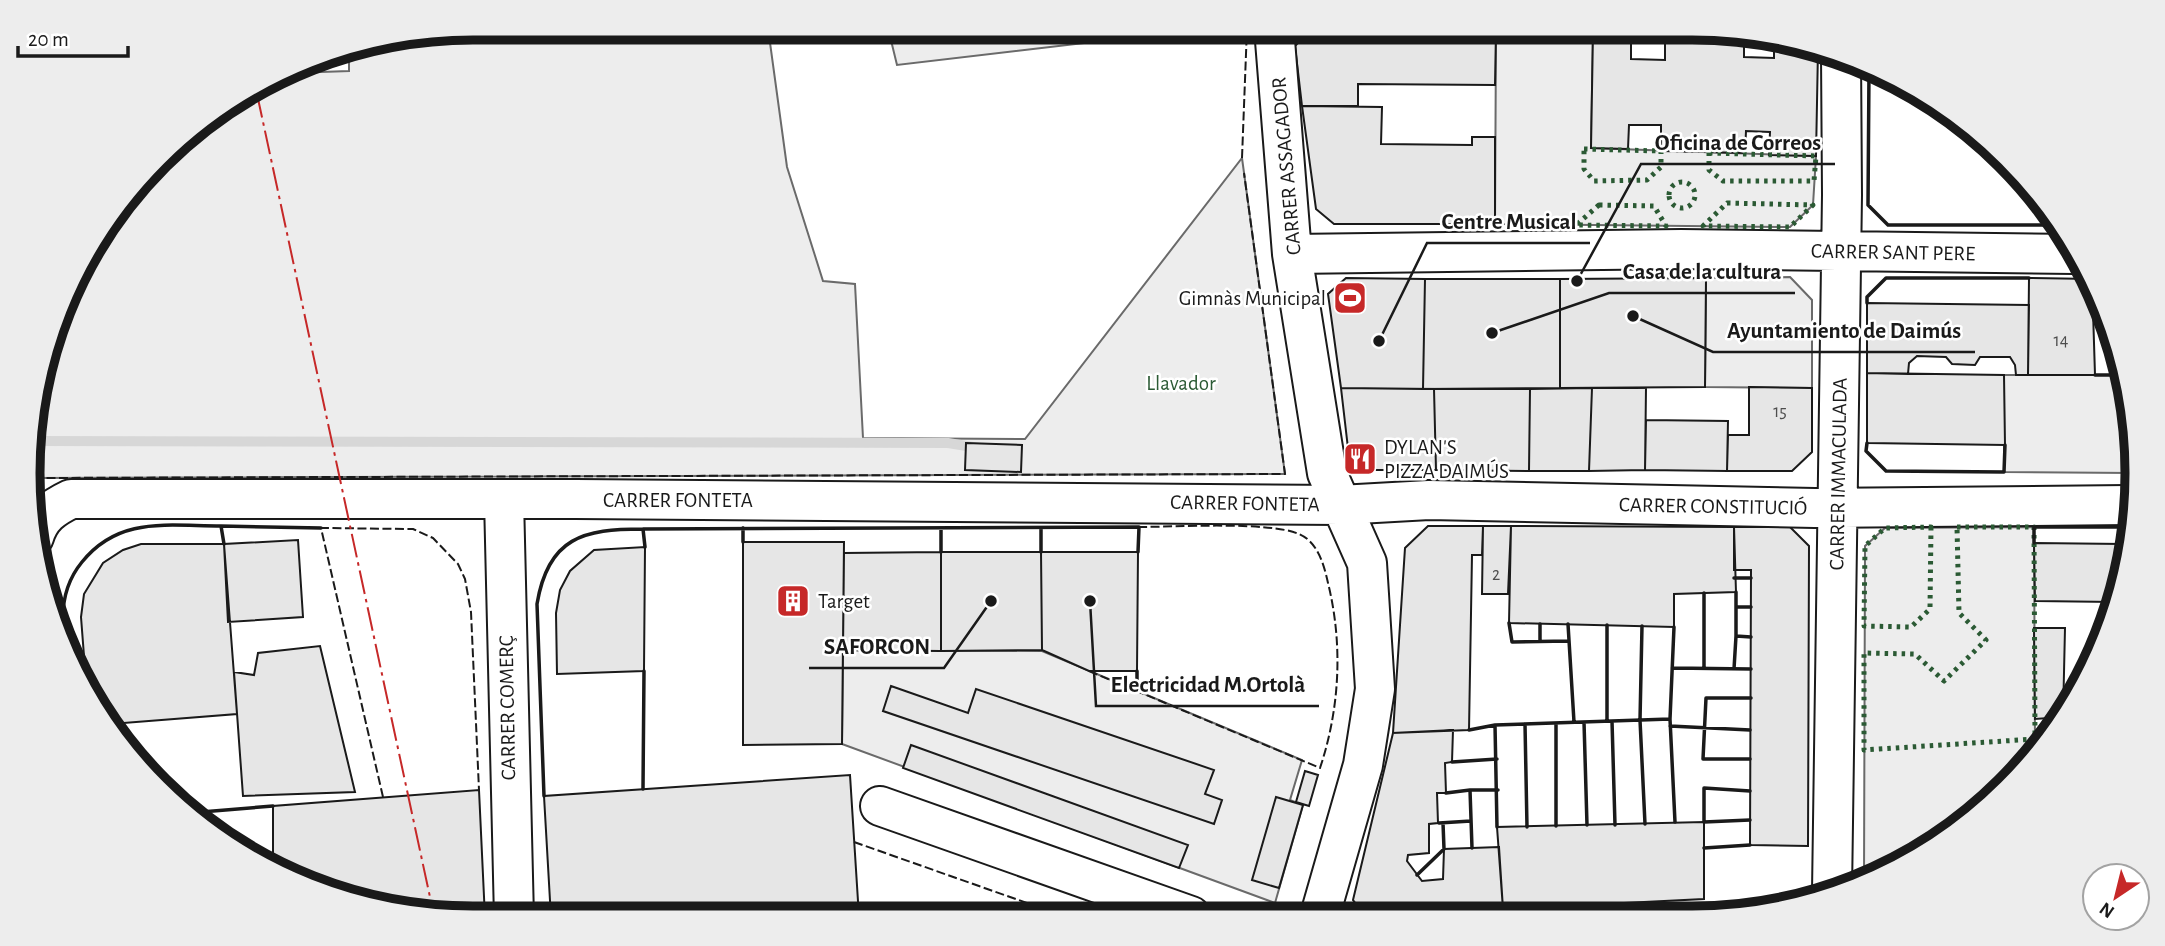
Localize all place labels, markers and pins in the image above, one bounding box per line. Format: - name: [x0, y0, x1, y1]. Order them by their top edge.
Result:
- callout: Oficina de Correos: [1641, 120, 1835, 164]
- callout: Centre Musical: [1427, 199, 1590, 243]
- callout: Casa de la cultura: [1609, 249, 1795, 293]
- sports icon: Gimnàs Municipal: [1331, 279, 1369, 317]
- place label: Gimnàs Municipal: [1179, 288, 1326, 309]
- callout: Ayuntamiento de Daimús: [1713, 308, 1975, 352]
- place label: DYLAN'S PIZZA DAIMÚS: [1384, 437, 1509, 482]
- restaurant icon: DYLAN'S PIZZA DAIMÚS: [1341, 440, 1379, 478]
- building icon: Target: [774, 582, 812, 620]
- place label: Target: [818, 591, 870, 612]
- callout: SAFORCON: [809, 624, 944, 668]
- callout: Electricidad M.Ortolà: [1096, 662, 1319, 706]

